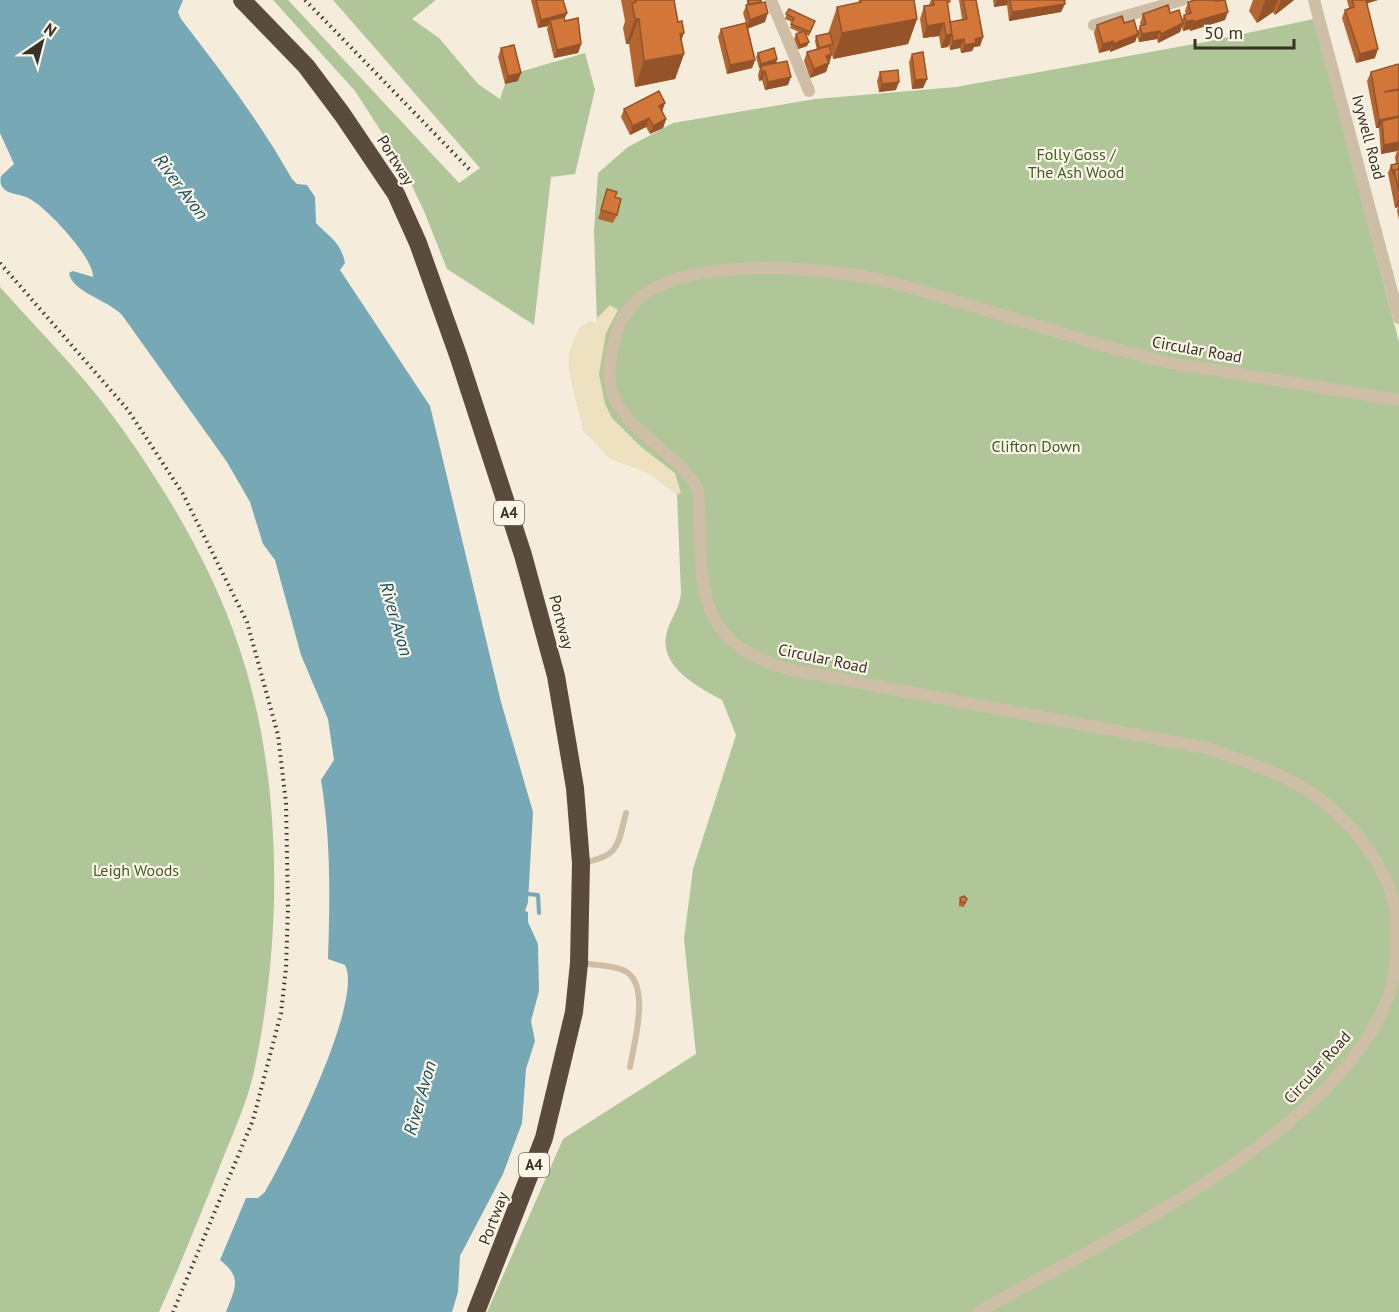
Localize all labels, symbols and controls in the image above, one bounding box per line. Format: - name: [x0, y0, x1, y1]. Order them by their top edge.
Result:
- north arrow: [12, 12, 72, 72]
- scale bar: [1195, 12, 1294, 50]
- text: N: [41, 19, 61, 41]
- text: 50 m: [1204, 21, 1243, 44]
- street label: Ivywell Road: [1348, 92, 1390, 182]
- street label: Portway: [373, 131, 419, 189]
- park label: Folly Goss / The Ash Wood: [1028, 144, 1124, 182]
- water label: River Avon: [149, 149, 214, 224]
- street label: Circular Road: [1151, 331, 1243, 367]
- park label: Clifton Down: [991, 436, 1081, 456]
- road number: A4: [494, 501, 524, 525]
- water label: River Avon: [375, 579, 418, 659]
- street label: Portway: [545, 593, 579, 652]
- street label: Circular Road: [776, 639, 870, 677]
- park label: Leigh Woods: [93, 860, 179, 880]
- street label: Circular Road: [1279, 1027, 1355, 1107]
- water label: River Avon: [398, 1058, 441, 1138]
- road number: A4: [519, 1153, 549, 1177]
- street label: Portway: [474, 1188, 512, 1247]

